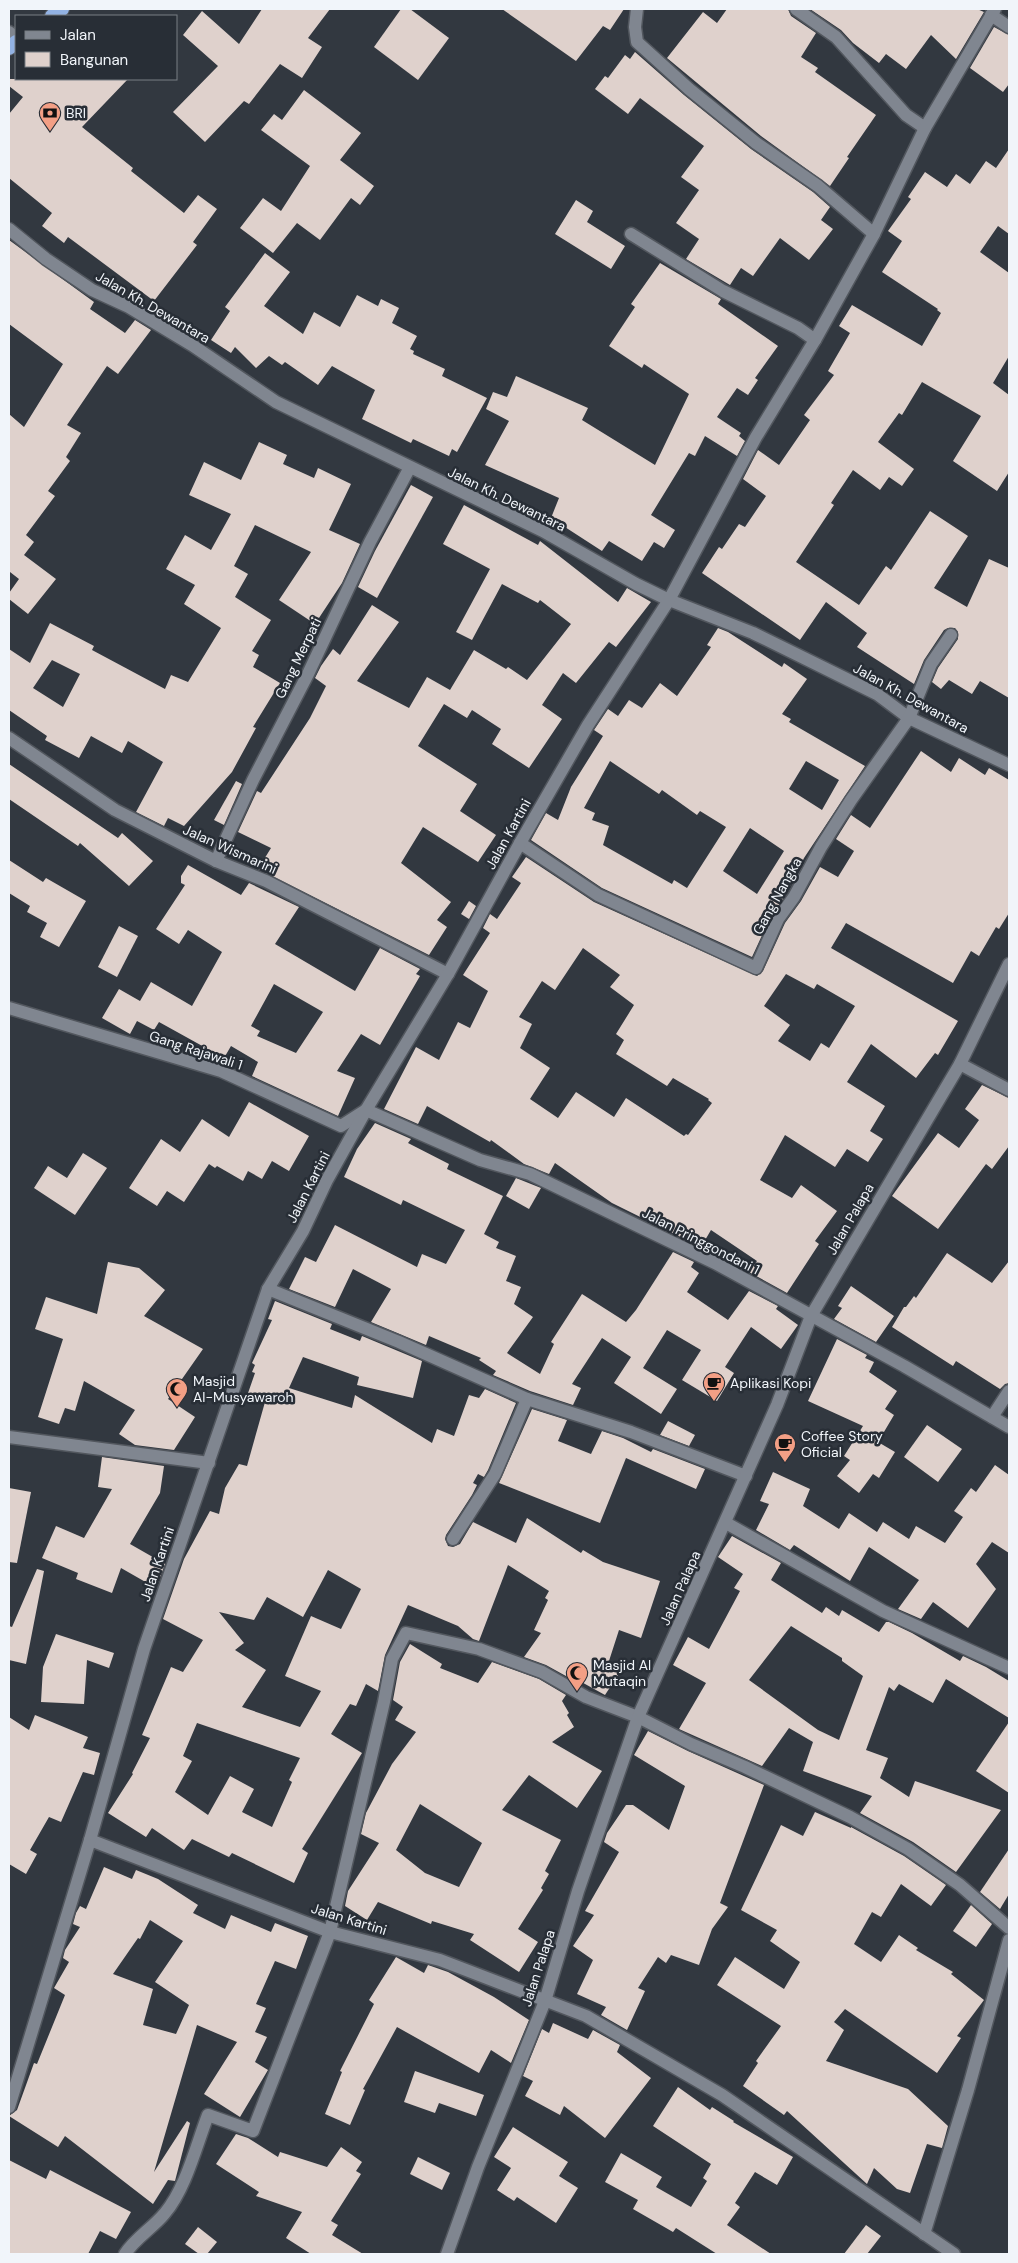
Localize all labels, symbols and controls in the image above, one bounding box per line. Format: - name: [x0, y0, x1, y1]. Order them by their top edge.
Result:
- legend: [15, 15, 178, 80]
- text: Jalan: [60, 25, 96, 45]
- text: Bangunan: [60, 50, 128, 70]
- bank icon: BRI: [38, 101, 62, 132]
- place label: BRI: [66, 104, 86, 122]
- street label: Jalan Kh. Dewantara: [93, 267, 213, 347]
- street label: Jalan Kh. Dewantara: [445, 463, 569, 535]
- street label: Gang Merpati: [271, 615, 325, 701]
- street label: Jalan Kh. Dewantara: [850, 659, 972, 737]
- street label: Jalan Kartini: [481, 796, 535, 872]
- street label: Jalan Wismarini: [180, 820, 280, 878]
- street label: Gang Nangka: [748, 854, 806, 938]
- street label: Gang Rajawali 1: [147, 1026, 245, 1074]
- street label: Jalan Kartini: [282, 1148, 334, 1226]
- street label: Jalan Palapa: [822, 1180, 878, 1258]
- street label: Jalan Pringgondani 1: [639, 1204, 763, 1278]
- cafe icon: Aplikasi Kopi: [702, 1371, 726, 1402]
- place label: Masjid Al-Musyawaroh: [193, 1372, 294, 1406]
- place label: Aplikasi Kopi: [730, 1374, 811, 1392]
- mosque icon: Masjid Al-Musyawaroh: [165, 1377, 189, 1408]
- place label: Coffee Story Oficial: [801, 1427, 883, 1461]
- cafe icon: Coffee Story Oficial: [773, 1432, 797, 1463]
- street label: Jalan Kartini: [136, 1524, 178, 1604]
- street label: Jalan Palapa: [656, 1548, 704, 1628]
- place label: Masjid Al Mutaqin: [593, 1656, 651, 1690]
- mosque icon: Masjid Al Mutaqin: [565, 1661, 589, 1692]
- street label: Jalan Kartini: [309, 1899, 389, 1939]
- street label: Jalan Palapa: [517, 1927, 559, 2009]

